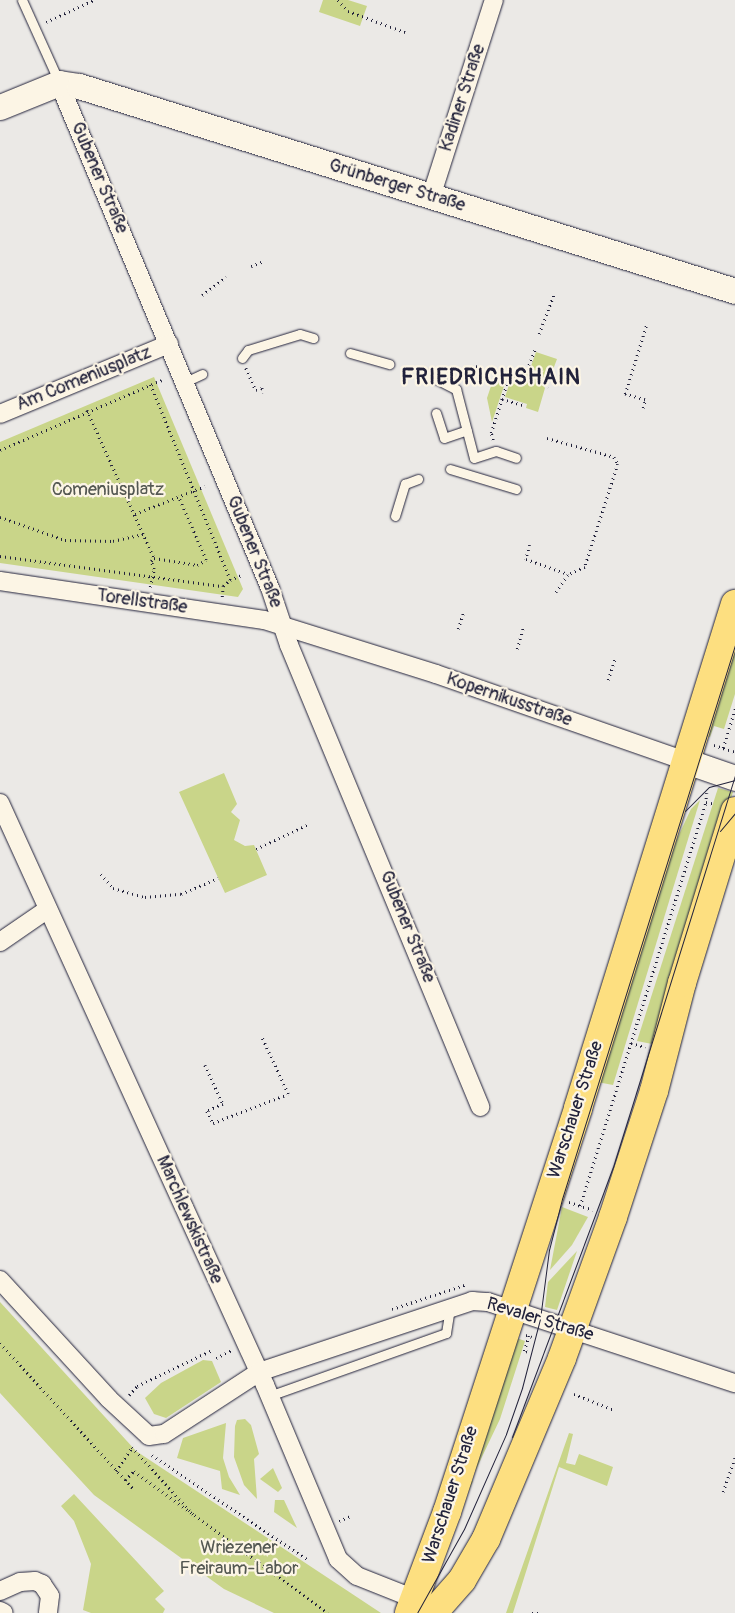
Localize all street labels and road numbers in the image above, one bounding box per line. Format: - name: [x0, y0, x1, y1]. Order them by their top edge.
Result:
- street label: Kadiner Straße: [435, 42, 491, 154]
- street label: Gubener Straße: [66, 119, 132, 237]
- street label: Grünberger Straße: [326, 155, 468, 217]
- street label: Am Comeniusplatz: [13, 342, 155, 416]
- street label: Gubener Straße: [222, 493, 286, 611]
- street label: Torellstraße: [95, 585, 189, 619]
- street label: Kopernikusstraße: [443, 668, 575, 732]
- street label: Gubener Straße: [375, 868, 439, 986]
- street label: Warschauer Straße: [544, 1039, 608, 1181]
- street label: Marchlewskistraße: [151, 1152, 227, 1288]
- street label: Revaler Straße: [484, 1294, 596, 1346]
- street label: Warschauer Straße: [419, 1424, 483, 1566]

